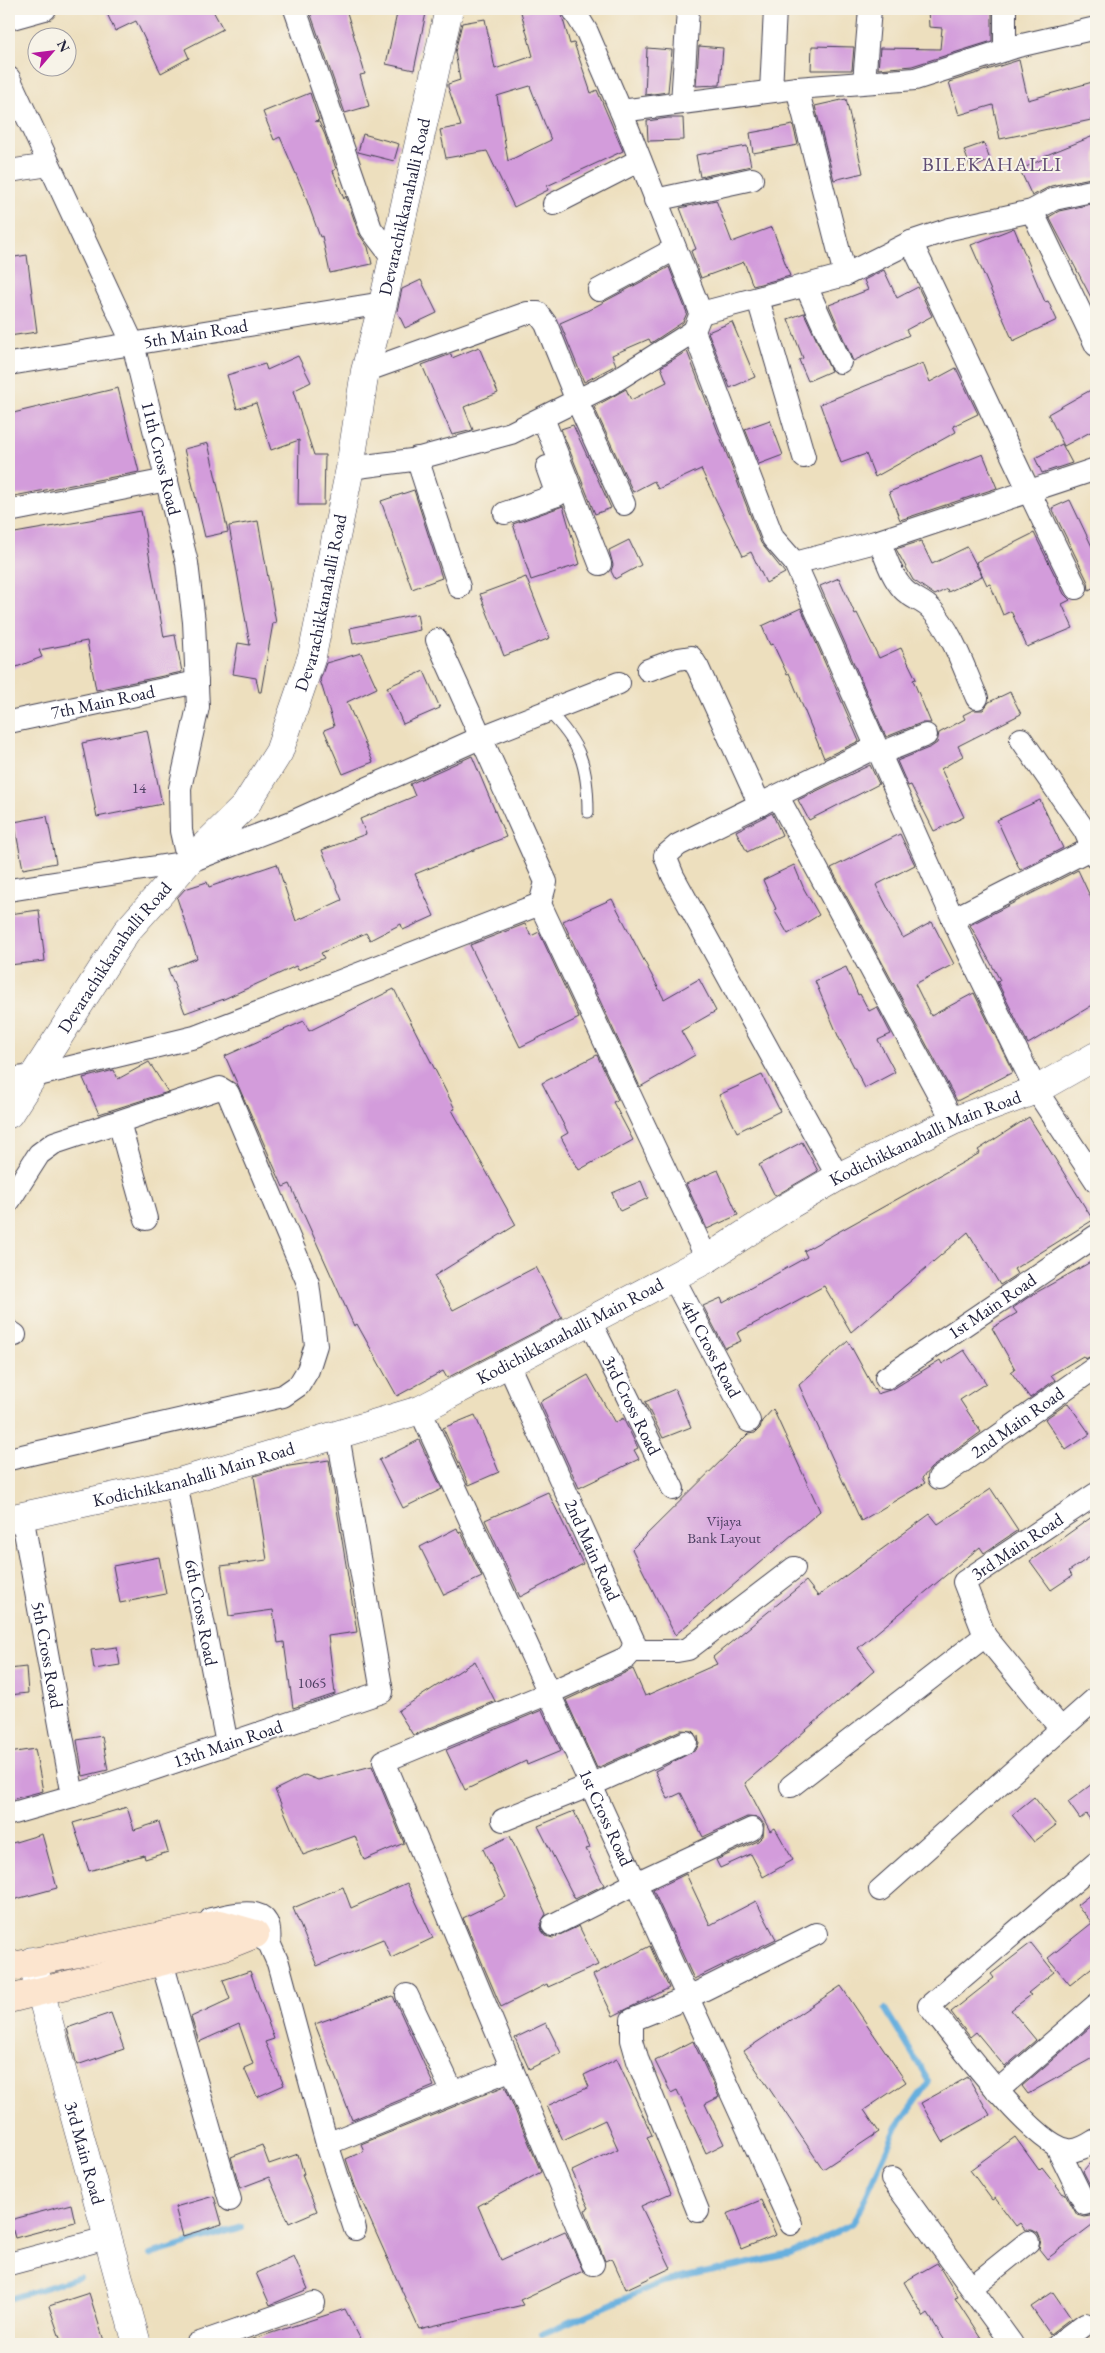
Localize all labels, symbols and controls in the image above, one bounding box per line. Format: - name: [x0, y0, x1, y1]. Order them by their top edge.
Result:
- north arrow: [28, 28, 78, 78]
- text: N: [53, 37, 74, 56]
- street label: Devarachikkanahalli Road: [373, 115, 435, 298]
- district label: BILEKAHALLI: [922, 151, 1062, 177]
- street label: 5th Main Road: [142, 313, 250, 353]
- street label: 11th Cross Road: [137, 399, 187, 518]
- street label: Devarachikkanahalli Road: [289, 511, 352, 694]
- street label: 7th Main Road: [49, 679, 158, 724]
- house number: 14: [132, 778, 147, 797]
- street label: Devarachikkanahalli Road: [52, 876, 177, 1037]
- street label: Kodichikkanahalli Main Road: [825, 1084, 1025, 1191]
- street label: 1st Main Road: [943, 1267, 1041, 1344]
- street label: Kodichikkanahalli Main Road: [472, 1272, 668, 1389]
- street label: 4th Cross Road: [676, 1295, 747, 1402]
- street label: 3rd Cross Road: [598, 1352, 667, 1459]
- street label: 2nd Main Road: [966, 1381, 1069, 1463]
- street label: Kodichikkanahalli Main Road: [91, 1436, 298, 1512]
- street label: 2nd Main Road: [560, 1495, 626, 1605]
- street label: 3rd Main Road: [967, 1507, 1068, 1585]
- house number: Vijaya Bank Layout: [687, 1511, 761, 1547]
- street label: 6th Cross Road: [180, 1557, 224, 1668]
- street label: 5th Cross Road: [27, 1600, 69, 1711]
- house number: 1065: [298, 1673, 326, 1692]
- street label: 13th Main Road: [170, 1714, 286, 1772]
- street label: 1st Cross Road: [574, 1765, 639, 1871]
- street label: 3rd Main Road: [60, 2099, 110, 2208]

